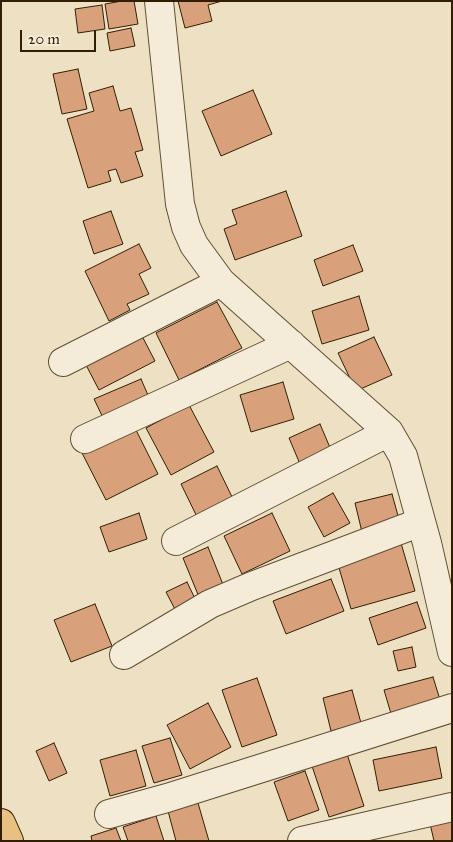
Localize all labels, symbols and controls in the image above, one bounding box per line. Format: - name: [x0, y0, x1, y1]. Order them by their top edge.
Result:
- scale bar: [22, 20, 99, 52]
- text: 20 m: [28, 30, 60, 48]

